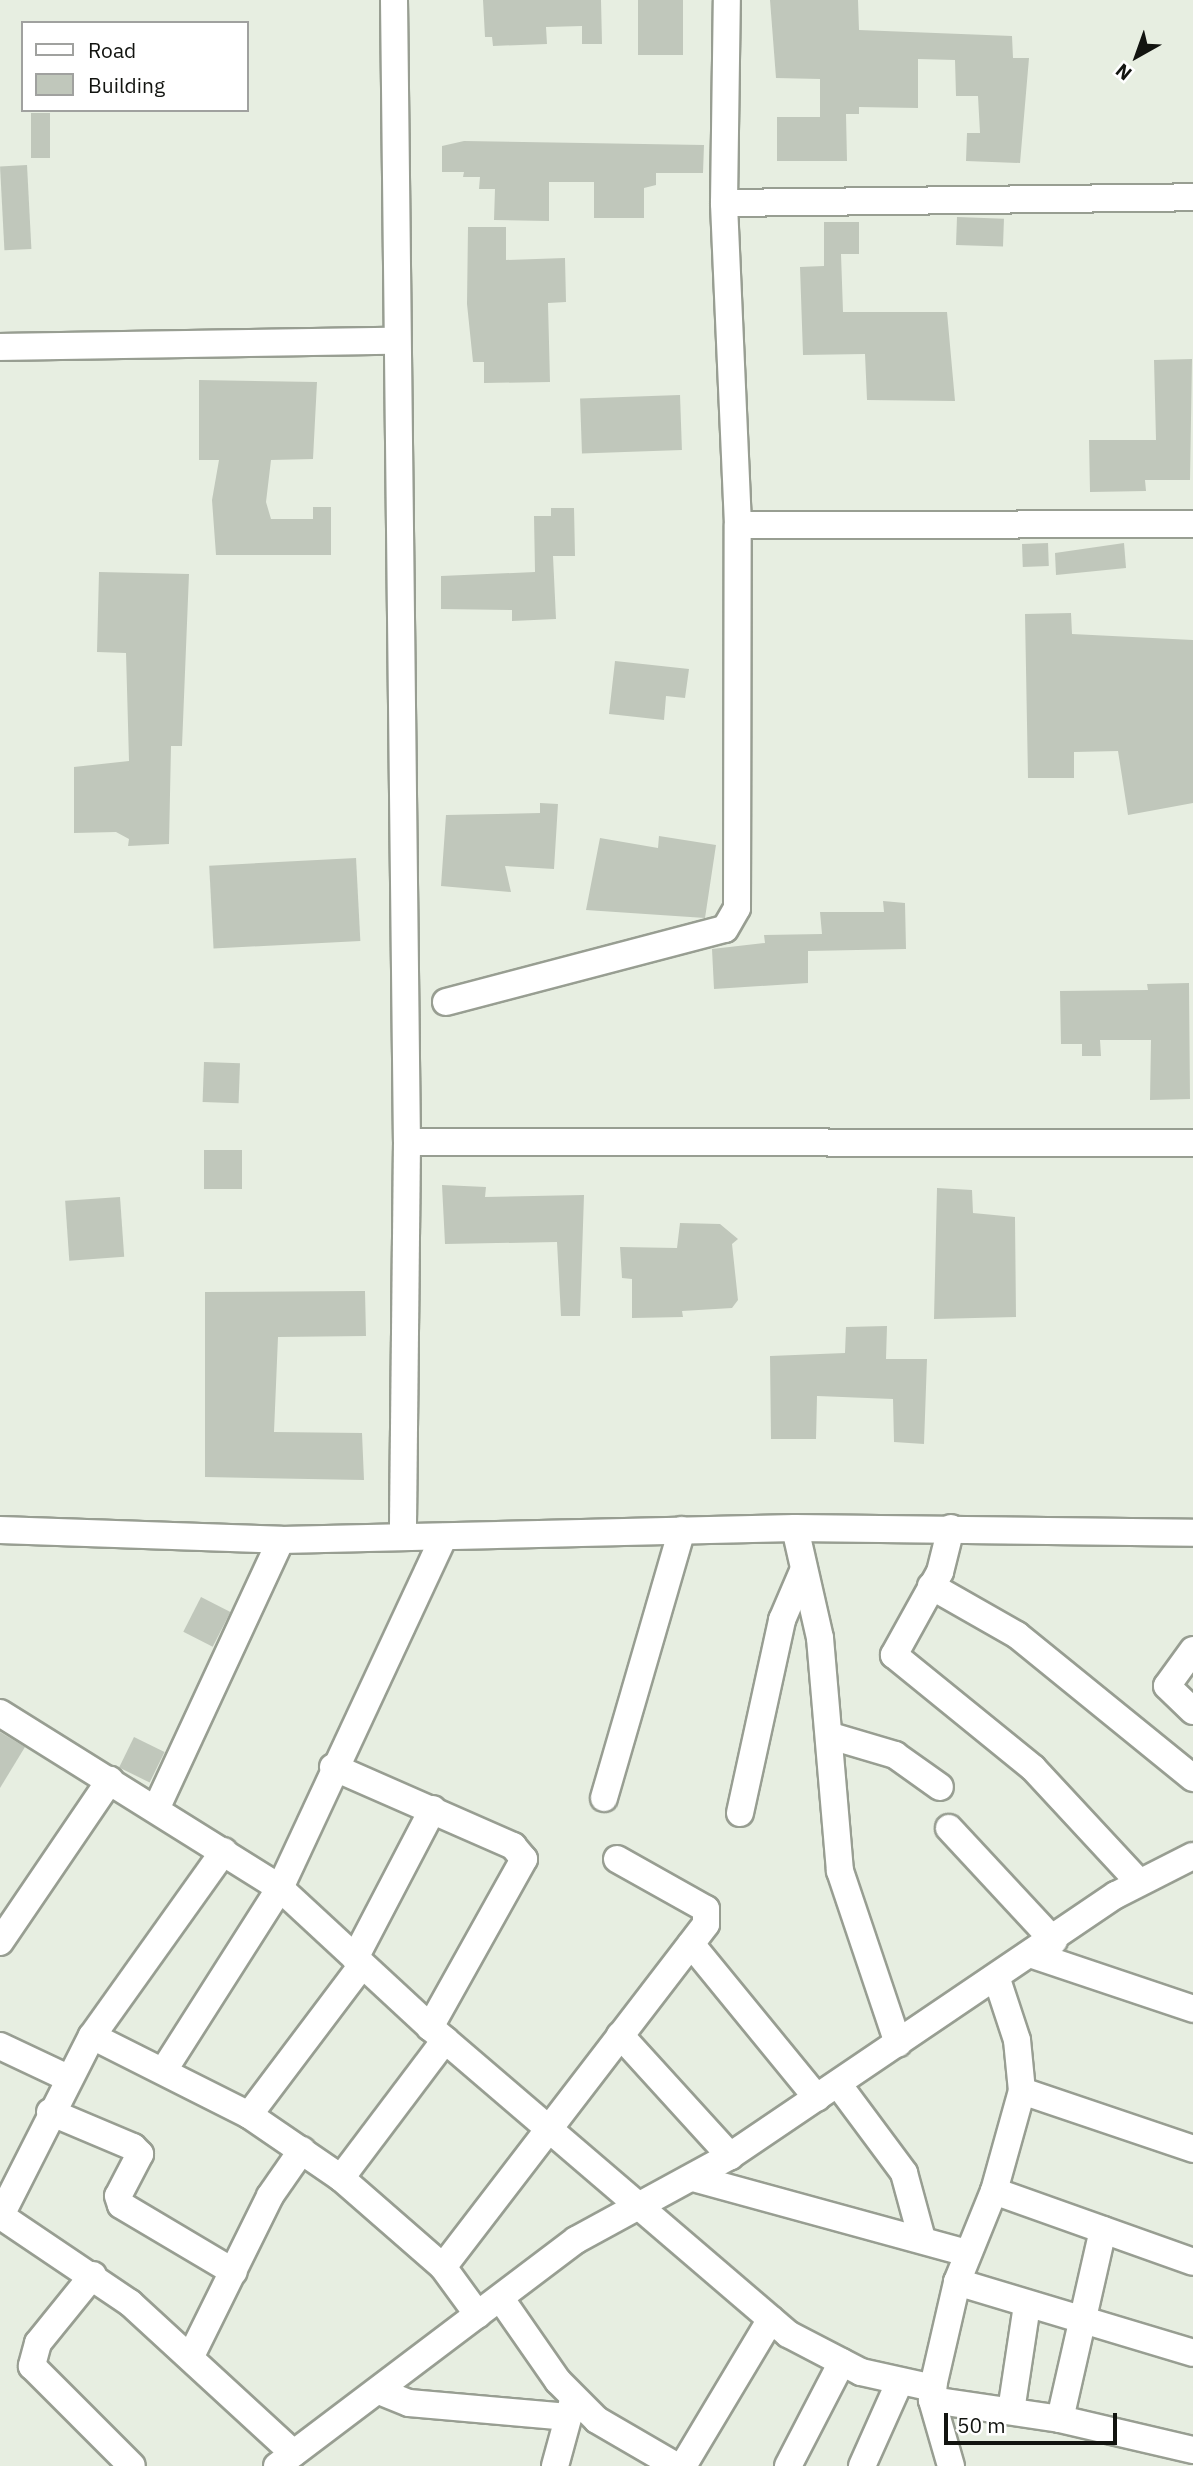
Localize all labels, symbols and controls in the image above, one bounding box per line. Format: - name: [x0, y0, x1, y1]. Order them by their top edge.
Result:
- legend: [21, 21, 248, 112]
- north arrow: [1102, 21, 1172, 91]
- text: Road: [88, 36, 136, 64]
- text: N: [1111, 58, 1136, 86]
- text: Building: [88, 71, 165, 99]
- scale bar: [948, 2400, 1121, 2444]
- text: 50 m: [957, 2411, 1006, 2439]

